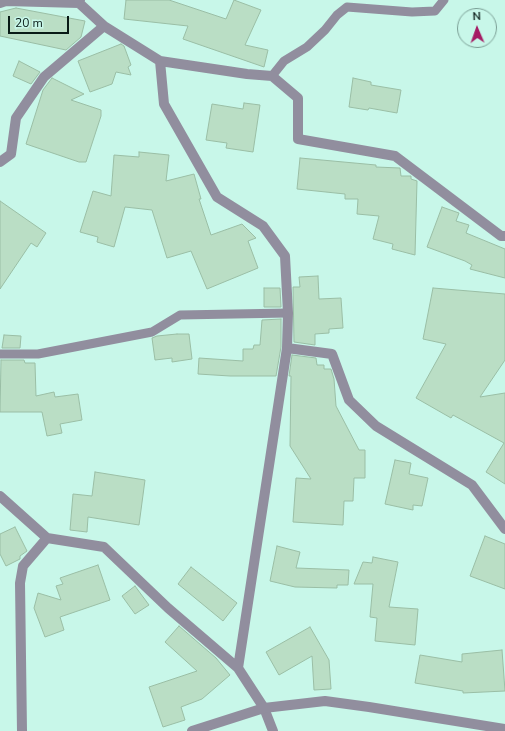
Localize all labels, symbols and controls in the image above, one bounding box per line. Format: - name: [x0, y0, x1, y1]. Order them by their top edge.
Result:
- scale bar: [10, 8, 71, 34]
- north arrow: [457, 8, 497, 48]
- text: N: [472, 9, 481, 24]
- text: 20 m: [15, 15, 43, 31]

